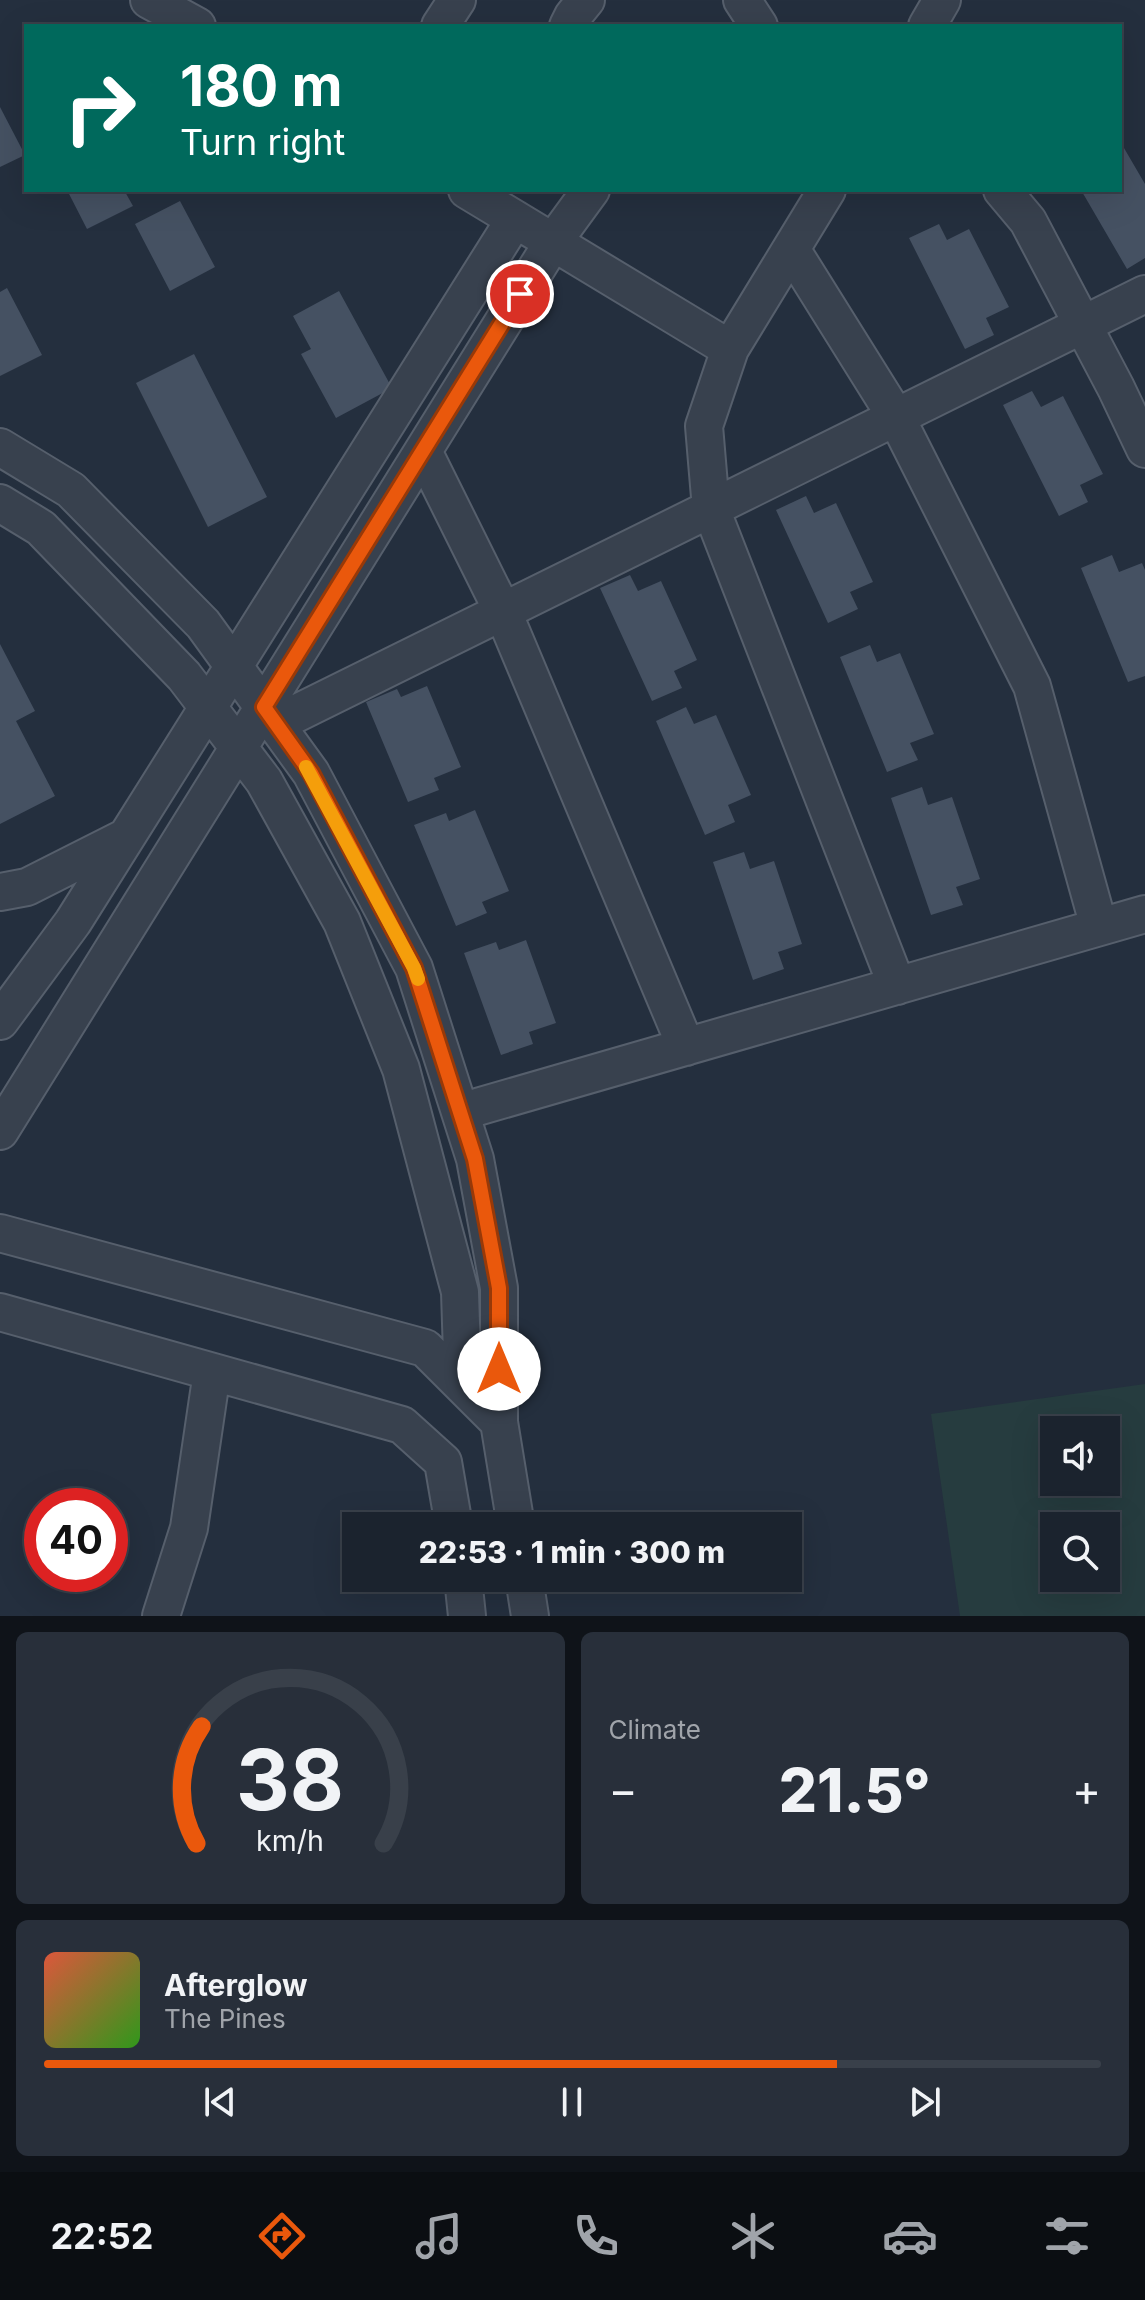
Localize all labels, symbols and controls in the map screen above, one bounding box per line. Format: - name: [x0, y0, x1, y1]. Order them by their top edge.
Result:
- text: 180 m: [180, 52, 343, 120]
- icon: right: [48, 56, 152, 160]
- text: Turn right: [180, 120, 345, 164]
- pin: [486, 260, 554, 328]
- icon: arrive: [498, 272, 542, 316]
- position arrow: [457, 1327, 541, 1411]
- map controls: [1040, 1416, 1120, 1592]
- button: sound: [1040, 1416, 1120, 1496]
- speed limit sign: 40: [24, 1488, 128, 1592]
- button: search: [1040, 1512, 1120, 1592]
- text: 22:53 · 1 min · 300 m: [419, 1534, 725, 1570]
- text: Climate: [609, 1714, 701, 1745]
- text: 38: [236, 1729, 344, 1830]
- text: 21.5°: [779, 1754, 931, 1826]
- text: −: [609, 1763, 638, 1817]
- text: +: [1072, 1763, 1101, 1817]
- text: km/h: [256, 1823, 324, 1858]
- text: Afterglow: [164, 1967, 308, 2003]
- text: The Pines: [164, 2003, 286, 2034]
- icon: previous: [198, 2080, 242, 2124]
- icon: pause: [550, 2080, 594, 2124]
- icon: next: [903, 2080, 947, 2124]
- icon: directions: [254, 2208, 310, 2264]
- icon: music: [411, 2208, 467, 2264]
- icon: phone: [568, 2208, 624, 2264]
- icon: climate: [725, 2208, 781, 2264]
- icon: car: [882, 2208, 938, 2264]
- icon: filters: [1039, 2208, 1095, 2264]
- text: 22:52: [50, 2214, 153, 2258]

